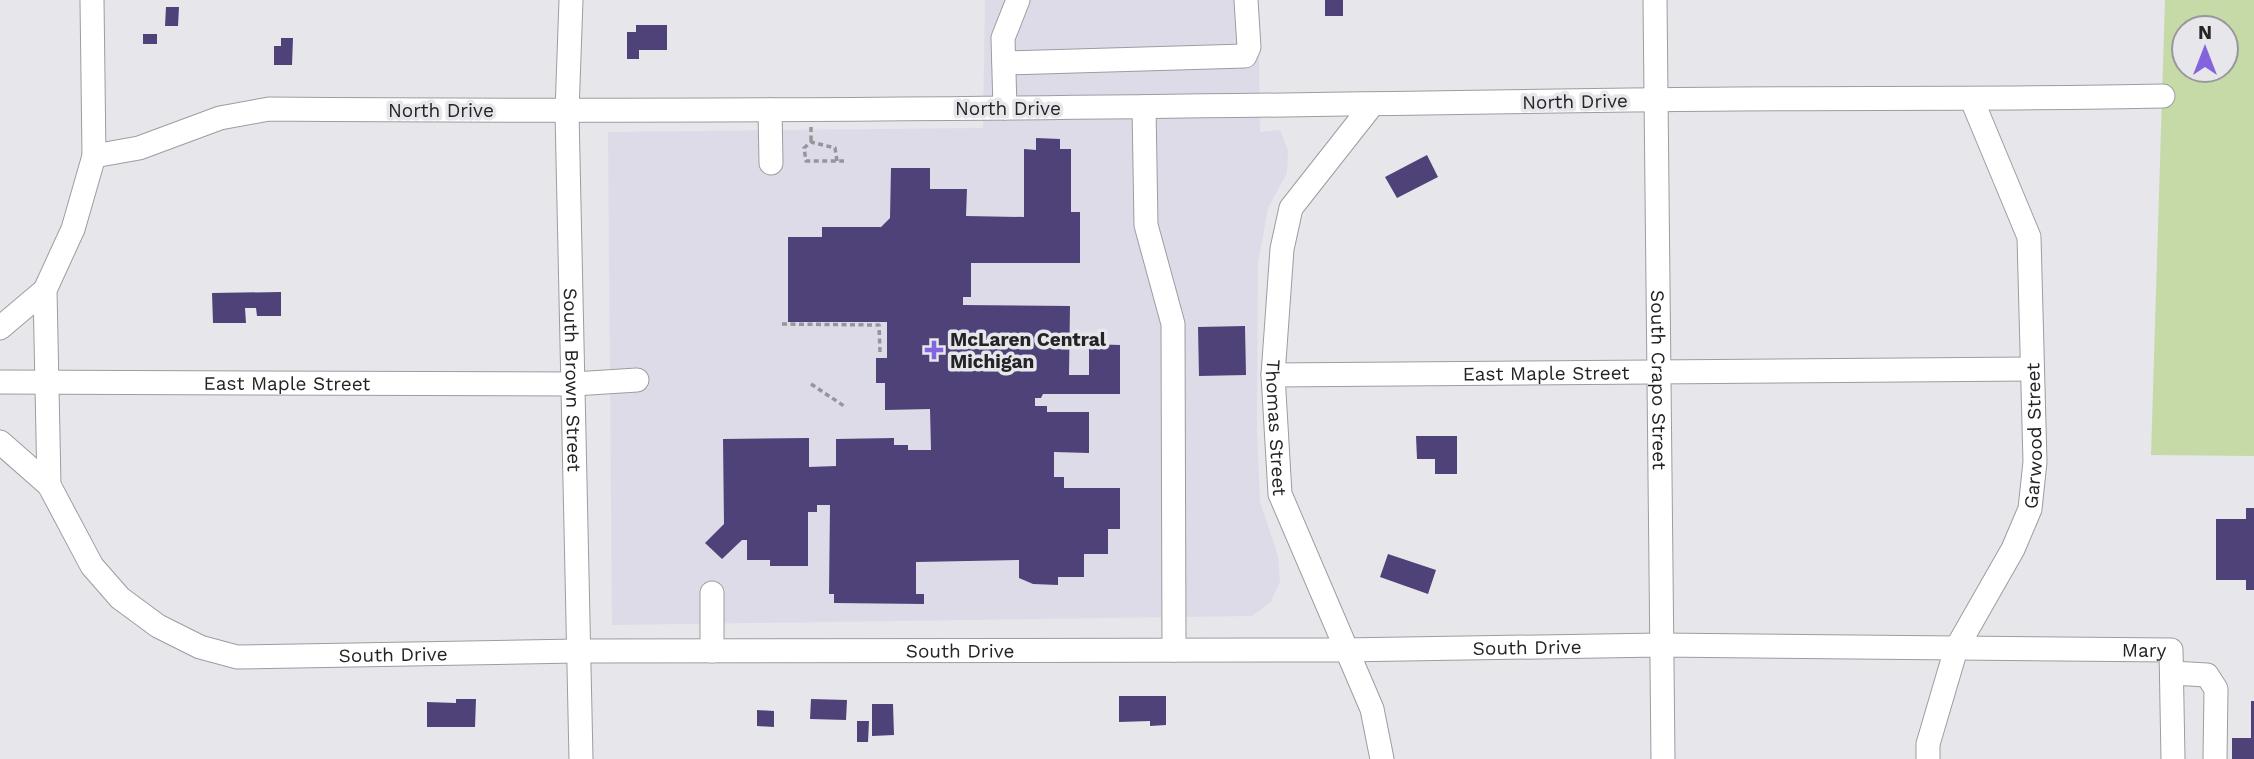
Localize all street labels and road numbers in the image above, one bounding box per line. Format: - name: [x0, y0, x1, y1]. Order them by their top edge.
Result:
- street label: North Drive: [1522, 89, 1628, 114]
- street label: North Drive: [955, 97, 1061, 120]
- street label: North Drive: [388, 99, 494, 122]
- street label: South Brown Street: [559, 288, 586, 472]
- street label: South Crapo Street: [1646, 290, 1671, 470]
- street label: Thomas Street: [1261, 358, 1291, 497]
- street label: East Maple Street: [1463, 361, 1629, 385]
- street label: Garwood Street: [2019, 362, 2047, 510]
- street label: East Maple Street: [204, 372, 370, 395]
- street label: South Drive: [1473, 635, 1582, 660]
- street label: South Drive: [906, 639, 1015, 663]
- street label: Mary: [2122, 639, 2167, 662]
- street label: South Drive: [339, 642, 448, 667]

